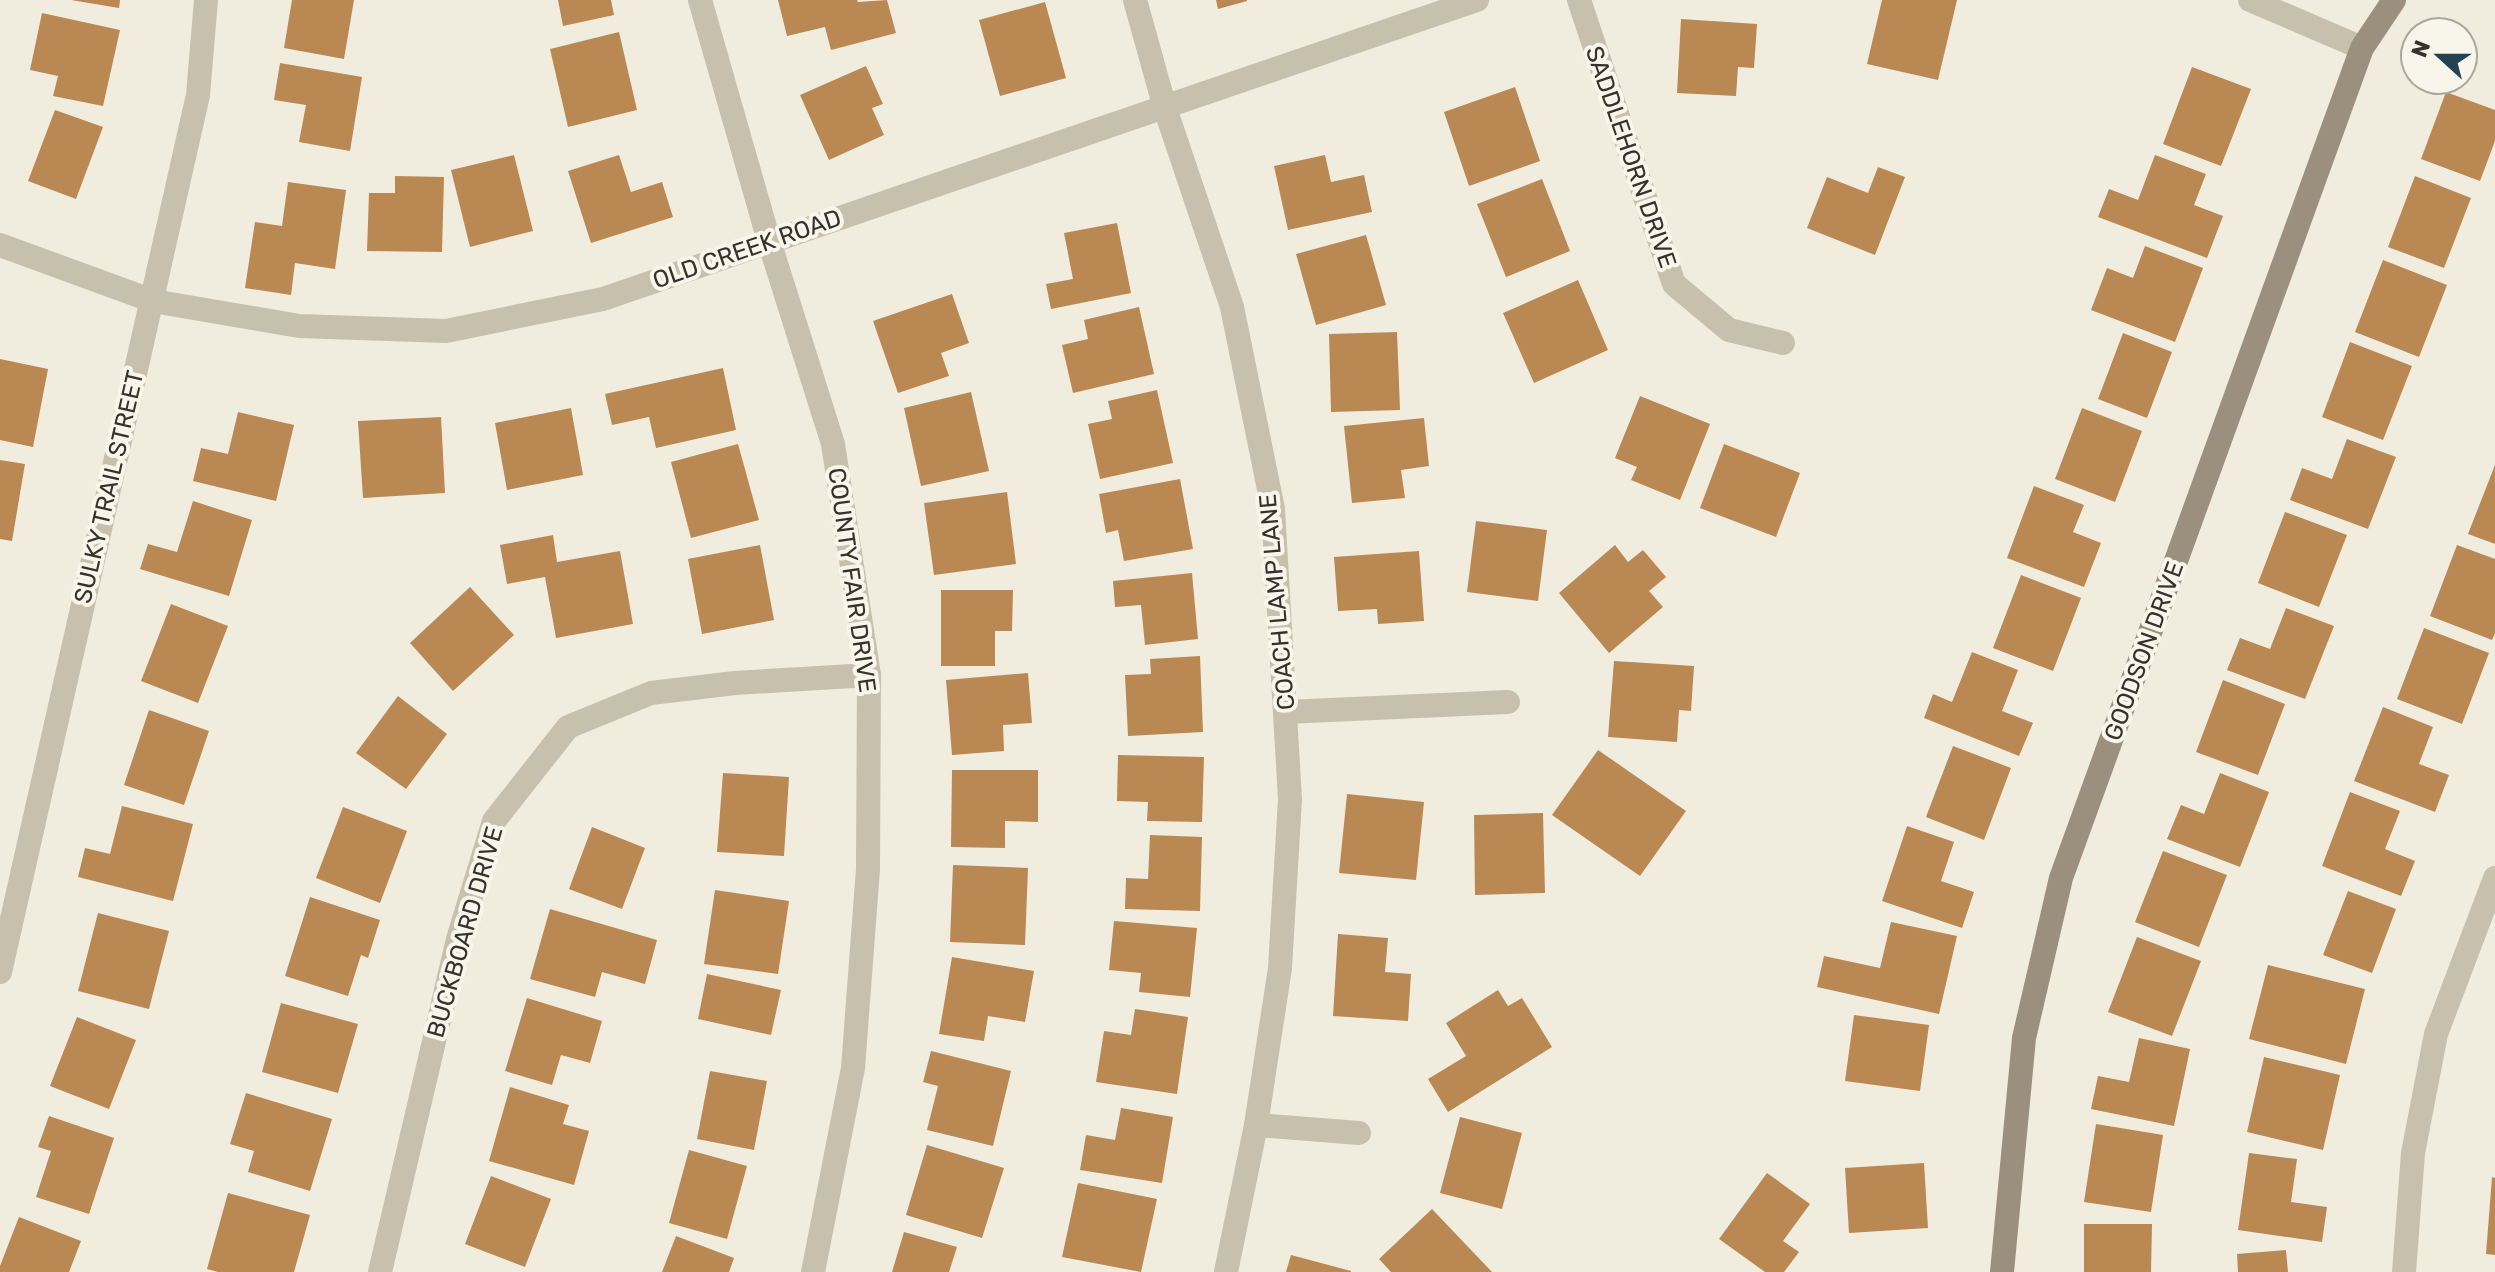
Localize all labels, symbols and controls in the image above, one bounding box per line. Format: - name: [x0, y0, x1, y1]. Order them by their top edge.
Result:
- north arrow: [2399, 16, 2479, 96]
- text: N: [2405, 37, 2436, 61]
- street label: SADDLEHORN DRIVE: [1580, 42, 1682, 272]
- street label: OLD CREEK ROAD: [649, 204, 845, 294]
- street label: SULKY TRAIL STREET: [69, 368, 149, 606]
- street label: COUNTY FAIR DRIVE: [822, 466, 882, 694]
- street label: COACH LAMP LANE: [1254, 493, 1300, 711]
- street label: GOODSON DRIVE: [2099, 558, 2189, 744]
- street label: BUCKBOARD DRIVE: [421, 823, 509, 1041]

